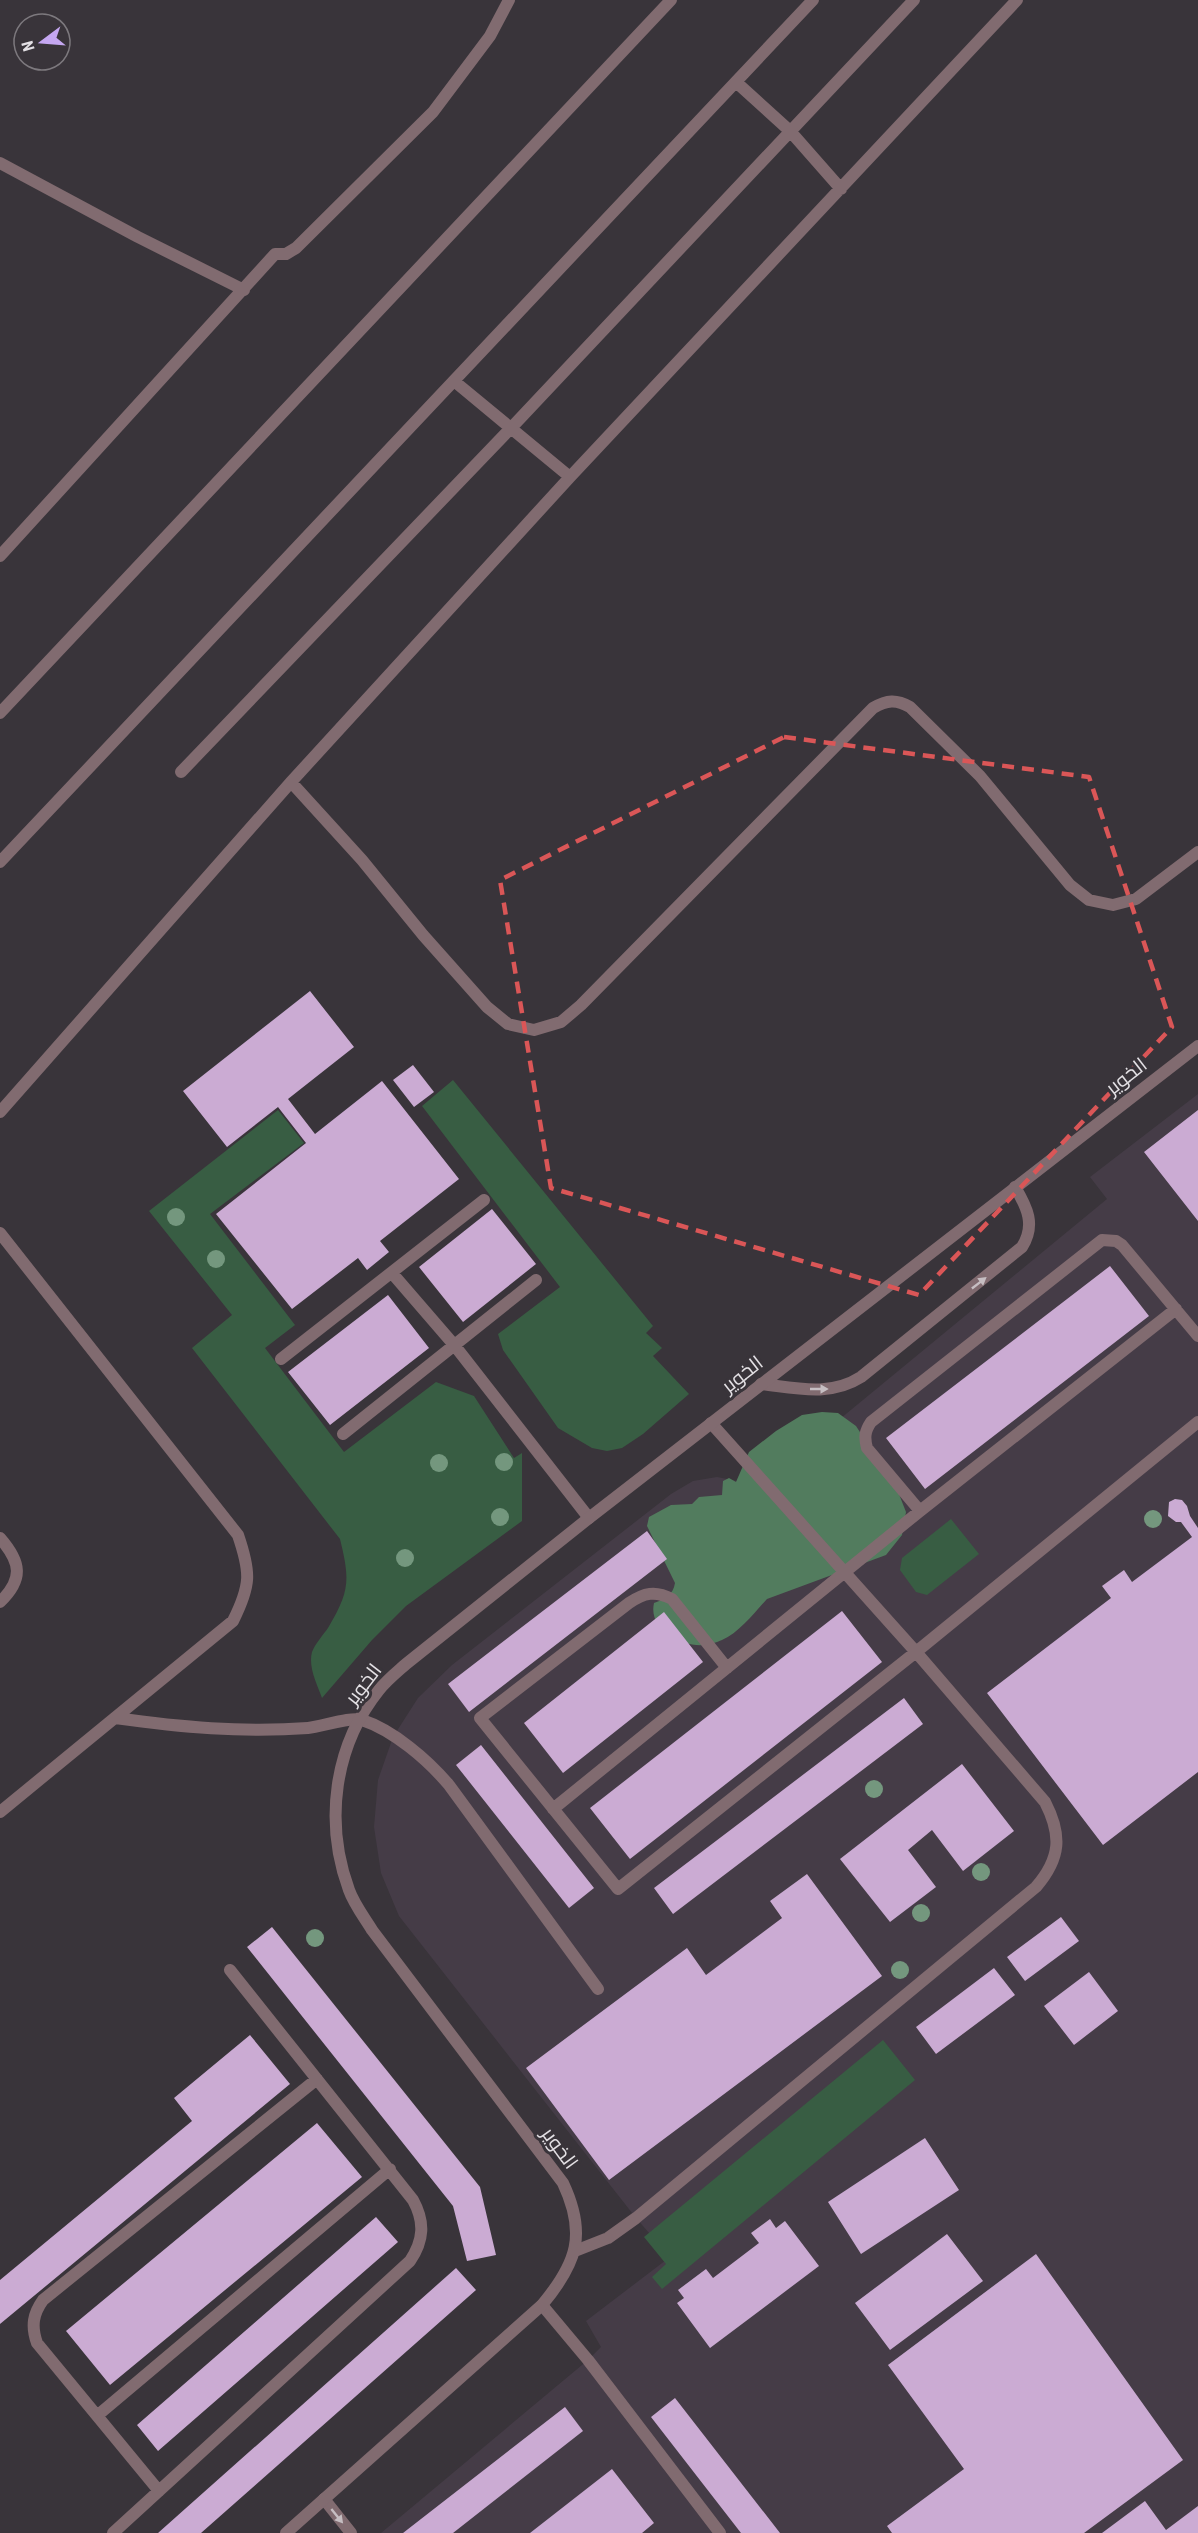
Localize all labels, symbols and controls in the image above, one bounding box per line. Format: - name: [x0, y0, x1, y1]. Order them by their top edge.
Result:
- north arrow: [12, 12, 72, 72]
- text: N: [18, 39, 39, 53]
- street label: الخوير: [1100, 1052, 1151, 1100]
- one-way arrow: [971, 1278, 986, 1290]
- street label: الخوير: [716, 1350, 767, 1398]
- one-way arrow: [810, 1384, 829, 1394]
- street label: الخوير: [339, 1659, 387, 1710]
- street label: الخوير: [536, 2122, 583, 2174]
- one-way arrow: [331, 2508, 344, 2524]

